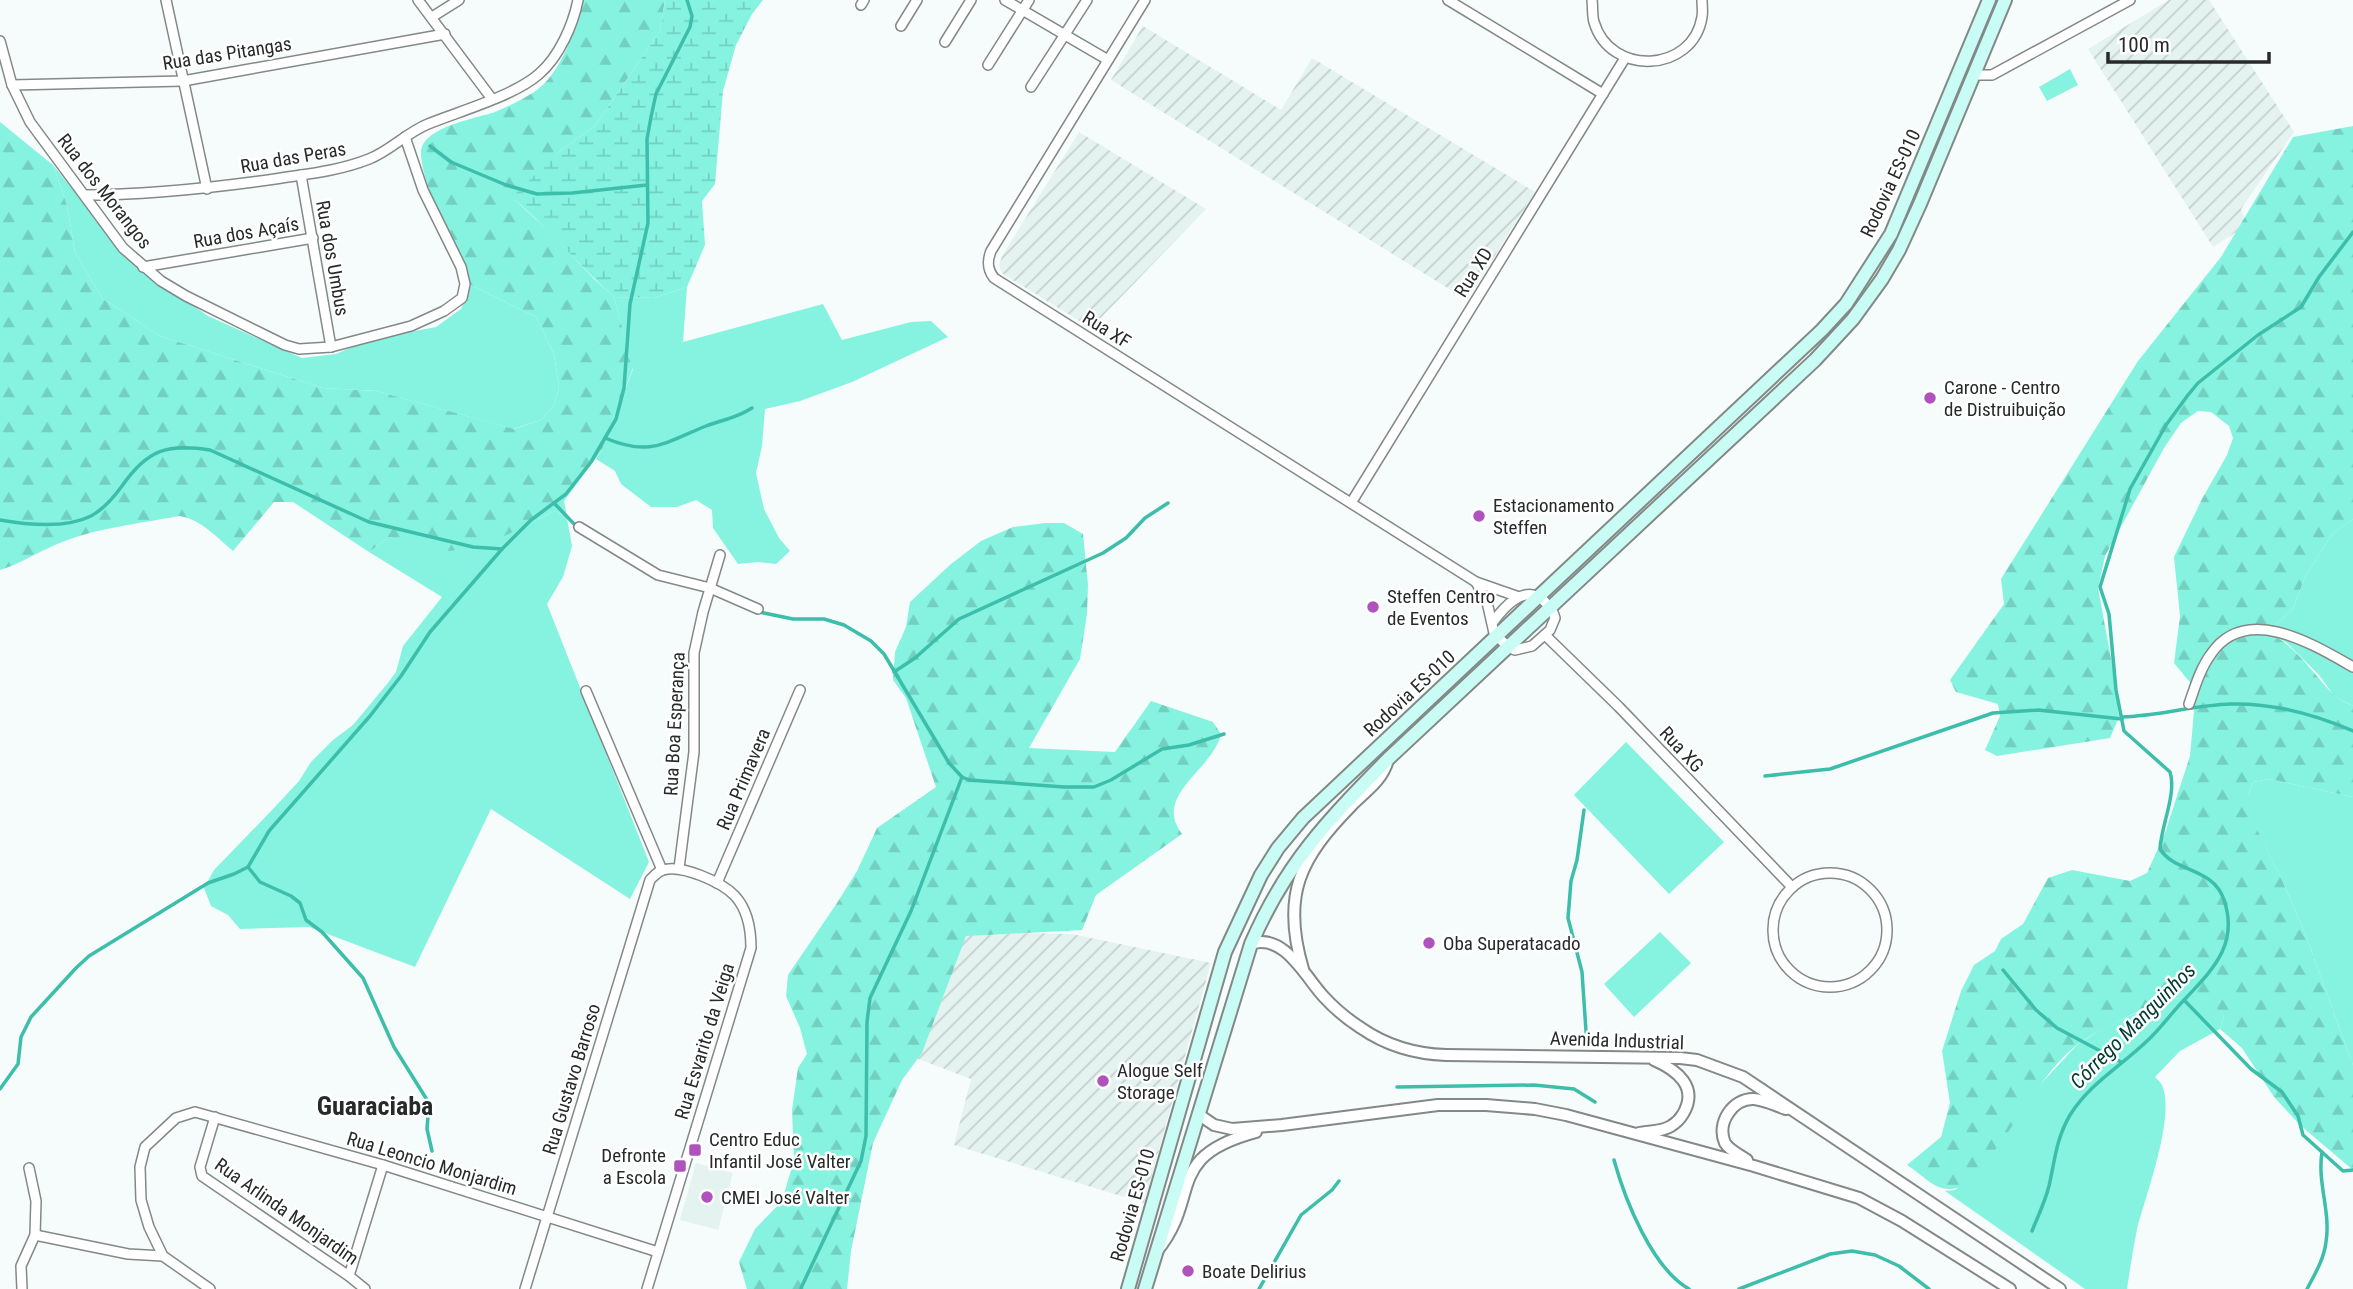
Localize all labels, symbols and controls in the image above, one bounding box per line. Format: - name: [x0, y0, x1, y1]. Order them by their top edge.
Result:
- scale bar: [2108, 21, 2269, 65]
- street label: Rua das Pitangas: [161, 32, 293, 75]
- text: 100 m: [2118, 33, 2170, 57]
- street label: Rodovia ES-010: [1855, 126, 1926, 241]
- street label: Rua dos Morangos: [52, 129, 157, 254]
- street label: Rua das Peras: [239, 137, 348, 178]
- street label: Rua dos Umbus: [311, 199, 354, 318]
- street label: Rua dos Açaís: [192, 212, 301, 253]
- street label: Rua XD: [1449, 243, 1498, 301]
- street label: Rua XF: [1078, 306, 1135, 353]
- place label: Carone - Centro de Distruibuição: [1944, 376, 2066, 421]
- marker: Carone - Centro de Distruibuição: [1922, 390, 1938, 406]
- place label: Estacionamento Steffen: [1493, 494, 1614, 539]
- marker: Estacionamento Steffen: [1471, 508, 1487, 524]
- place label: Steffen Centro de Eventos: [1387, 585, 1495, 630]
- marker: Steffen Centro de Eventos: [1365, 599, 1381, 615]
- street label: Rodovia ES-010: [1359, 645, 1460, 742]
- street label: Rua Boa Esperança: [659, 651, 690, 797]
- street label: Rua XG: [1655, 722, 1709, 777]
- street label: Rua Primavera: [712, 725, 775, 833]
- place label: Oba Superatacado: [1443, 932, 1581, 955]
- marker: Oba Superatacado: [1421, 935, 1437, 951]
- water label: Córrego Manguinhos: [2065, 958, 2201, 1094]
- street label: Rua Esvarito da Veiga: [670, 960, 739, 1122]
- street label: Rua Gustavo Barroso: [538, 1001, 605, 1158]
- street label: Avenida Industrial: [1549, 1027, 1685, 1054]
- place label: Alogue Self Storage: [1117, 1059, 1203, 1104]
- marker: Alogue Self Storage: [1095, 1073, 1111, 1089]
- district label: Guaraciaba: [317, 1091, 433, 1121]
- street label: Rua Leoncio Monjardim: [344, 1127, 520, 1200]
- place label: Centro Educ Infantil José Valter: [709, 1128, 851, 1173]
- marker: Centro Educ Infantil José Valter: [687, 1142, 703, 1158]
- place label: Defronte a Escola: [601, 1144, 666, 1189]
- street label: Rodovia ES-010: [1105, 1146, 1160, 1264]
- street label: Rua Arlinda Monjardim: [210, 1153, 363, 1270]
- marker: Defronte a Escola: [672, 1158, 688, 1174]
- place label: CMEI José Valter: [721, 1186, 850, 1209]
- marker: CMEI José Valter: [699, 1189, 715, 1205]
- place label: Boate Delirius: [1202, 1260, 1306, 1283]
- marker: Boate Delirius: [1180, 1263, 1196, 1279]

